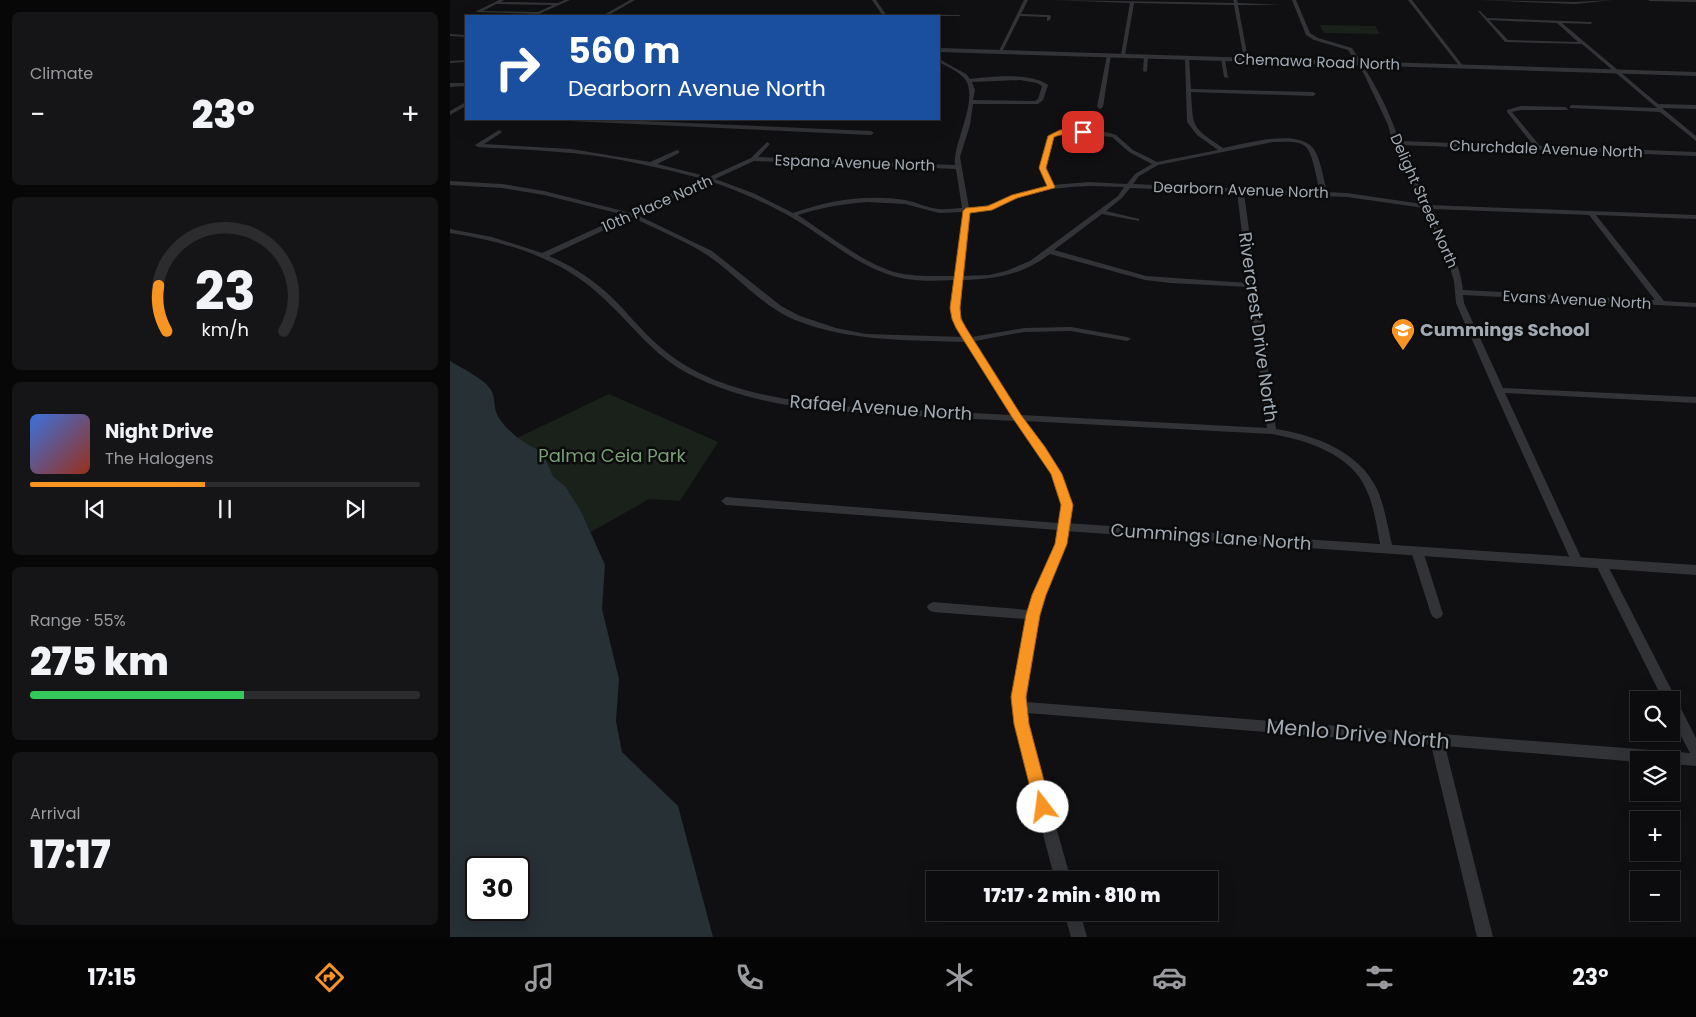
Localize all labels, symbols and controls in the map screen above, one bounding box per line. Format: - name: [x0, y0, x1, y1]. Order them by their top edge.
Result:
- text: 560 m: [568, 26, 680, 75]
- icon: right: [485, 35, 550, 100]
- street label: Chemawa Road North: [1234, 48, 1400, 75]
- text: Climate: [30, 62, 93, 85]
- text: Dearborn Avenue North: [568, 73, 826, 104]
- text: 23°: [192, 88, 255, 141]
- text: −: [30, 95, 45, 134]
- text: +: [401, 95, 420, 134]
- pin: [1062, 111, 1104, 153]
- icon: arrive: [1069, 118, 1097, 146]
- street label: Delight Street North: [1385, 130, 1464, 271]
- street label: Churchdale Avenue North: [1449, 135, 1643, 162]
- street label: Espana Avenue North: [774, 149, 936, 176]
- street label: 10th Place North: [598, 170, 715, 237]
- street label: Dearborn Avenue North: [1153, 176, 1329, 203]
- street label: Rivercrest Drive North: [1233, 230, 1284, 424]
- text: 23: [194, 255, 256, 328]
- street label: Evans Avenue North: [1502, 285, 1652, 314]
- text: km/h: [201, 317, 249, 342]
- school or university icon: Cummings School: [1390, 317, 1416, 351]
- place label: Cummings School: [1420, 317, 1590, 342]
- street label: Rafael Avenue North: [789, 389, 973, 426]
- text: Night Drive: [105, 418, 214, 445]
- park label: Palma Ceia Park: [538, 443, 687, 468]
- text: The Halogens: [105, 447, 213, 470]
- icon: previous: [81, 495, 109, 523]
- icon: pause: [211, 495, 239, 523]
- icon: next: [341, 495, 369, 523]
- street label: Cummings Lane North: [1110, 517, 1312, 556]
- text: Range · 55%: [30, 609, 126, 632]
- text: 275 km: [30, 635, 169, 688]
- map controls: [1630, 691, 1680, 921]
- button: search: [1630, 691, 1680, 741]
- street label: Menlo Drive North: [1265, 711, 1451, 756]
- button: layers: [1630, 751, 1680, 801]
- position arrow: [1016, 780, 1068, 832]
- text: Arrival: [30, 802, 80, 825]
- button: +: [1630, 811, 1680, 861]
- text: 17:17: [30, 828, 111, 881]
- speed limit sign: 30: [465, 856, 530, 921]
- button: −: [1630, 871, 1680, 921]
- text: 17:17 · 2 min · 810 m: [984, 882, 1160, 909]
- icon: directions: [312, 960, 347, 995]
- icon: music: [522, 960, 557, 995]
- icon: phone: [732, 960, 767, 995]
- icon: climate: [942, 960, 977, 995]
- icon: car: [1152, 960, 1187, 995]
- icon: filters: [1362, 960, 1397, 995]
- text: 17:15: [88, 962, 136, 993]
- text: 23°: [1572, 962, 1608, 993]

